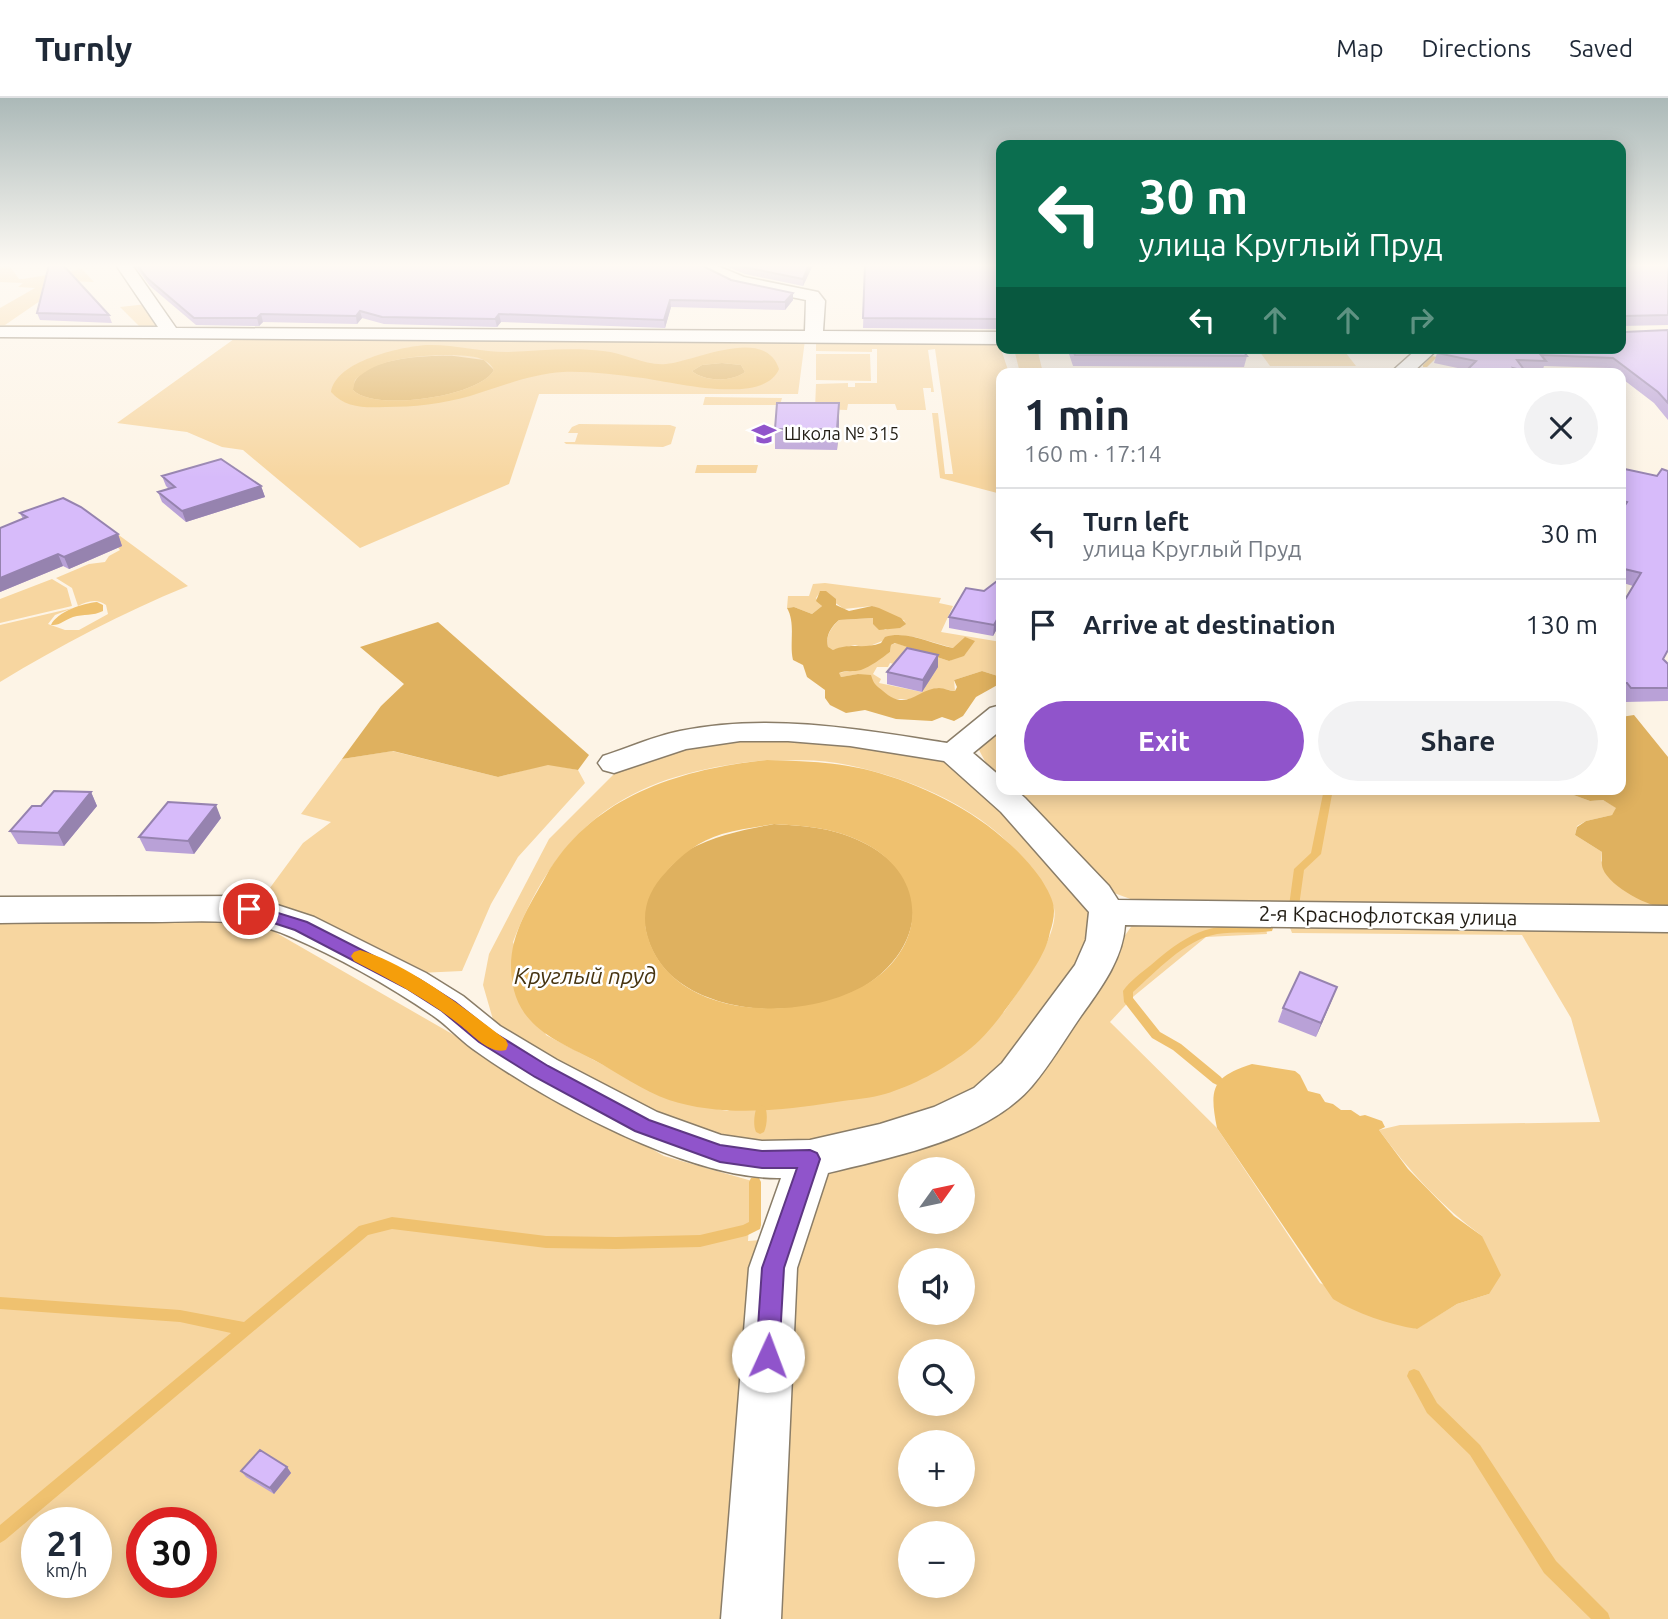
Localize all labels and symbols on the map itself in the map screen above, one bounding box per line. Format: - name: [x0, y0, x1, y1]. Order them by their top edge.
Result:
- school or university icon: Школа № 315: [750, 420, 778, 448]
- place label: Школа № 315: [784, 423, 899, 443]
- pin: [219, 879, 279, 939]
- street label: 2-я Краснофлотская улица: [1258, 901, 1518, 929]
- water label: Круглый пруд: [514, 963, 656, 988]
- north arrow: [898, 1157, 975, 1234]
- position arrow: [731, 1319, 805, 1393]
- speed limit sign: 30: [126, 1507, 217, 1598]

